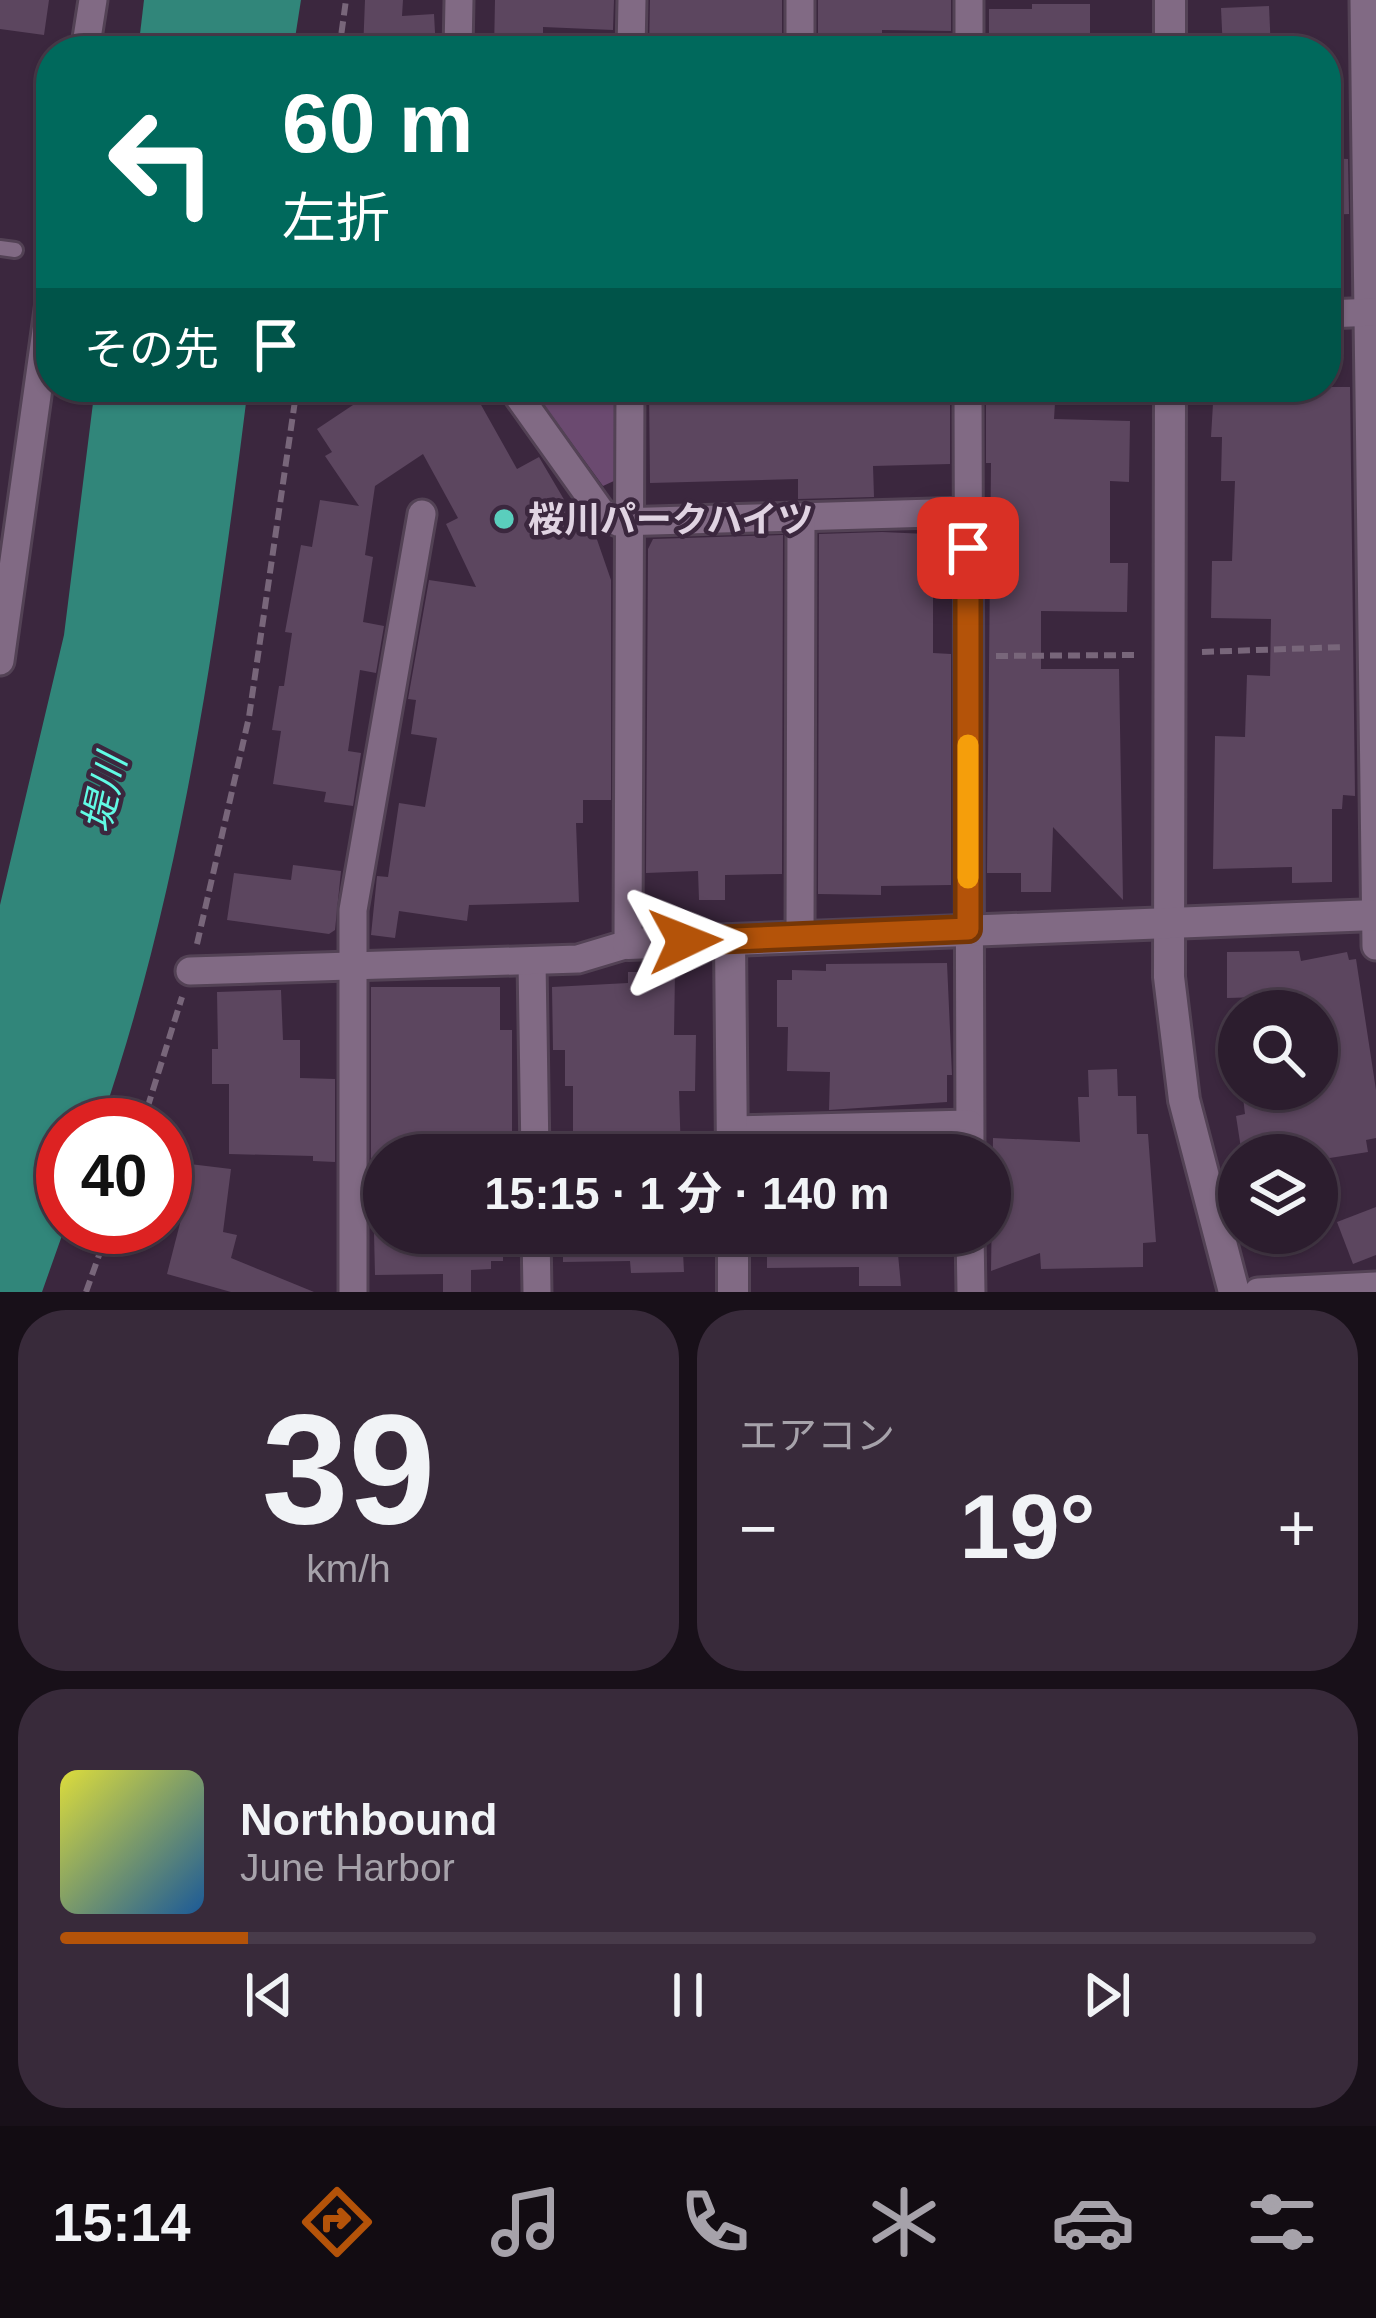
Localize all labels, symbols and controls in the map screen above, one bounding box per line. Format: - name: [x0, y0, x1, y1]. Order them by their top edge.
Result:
- text: 60 m: [282, 76, 473, 170]
- icon: left: [84, 84, 240, 240]
- text: 左折: [282, 188, 390, 248]
- icon: arrive: [243, 312, 309, 378]
- text: その先: [84, 324, 219, 375]
- pin: [917, 497, 1019, 599]
- place label: 桜川パークハイツ: [528, 499, 813, 540]
- marker: 桜川パークハイツ: [491, 506, 517, 532]
- icon: arrive: [935, 515, 1001, 581]
- water label: 堤川: [74, 746, 135, 836]
- position arrow: [622, 878, 748, 1004]
- map controls: [1218, 990, 1338, 1254]
- button: search: [1218, 990, 1338, 1110]
- speed limit sign: 40: [36, 1098, 192, 1254]
- button: layers: [1218, 1134, 1338, 1254]
- text: 15:15 · 1 分 · 140 m: [484, 1168, 890, 1219]
- text: 39: [262, 1382, 435, 1556]
- text: エアコン: [739, 1414, 895, 1457]
- text: 19°: [959, 1477, 1096, 1577]
- text: −: [739, 1491, 778, 1565]
- text: +: [1277, 1491, 1316, 1565]
- text: km/h: [306, 1547, 391, 1590]
- text: Northbound: [240, 1794, 497, 1845]
- text: June Harbor: [240, 1846, 455, 1889]
- icon: previous: [236, 1962, 302, 2028]
- icon: pause: [655, 1962, 721, 2028]
- icon: next: [1074, 1962, 1140, 2028]
- icon: directions: [295, 2180, 379, 2264]
- icon: music: [484, 2180, 568, 2264]
- icon: phone: [673, 2180, 757, 2264]
- icon: climate: [862, 2180, 946, 2264]
- icon: car: [1051, 2180, 1135, 2264]
- icon: filters: [1240, 2180, 1324, 2264]
- text: 15:14: [52, 2192, 191, 2252]

